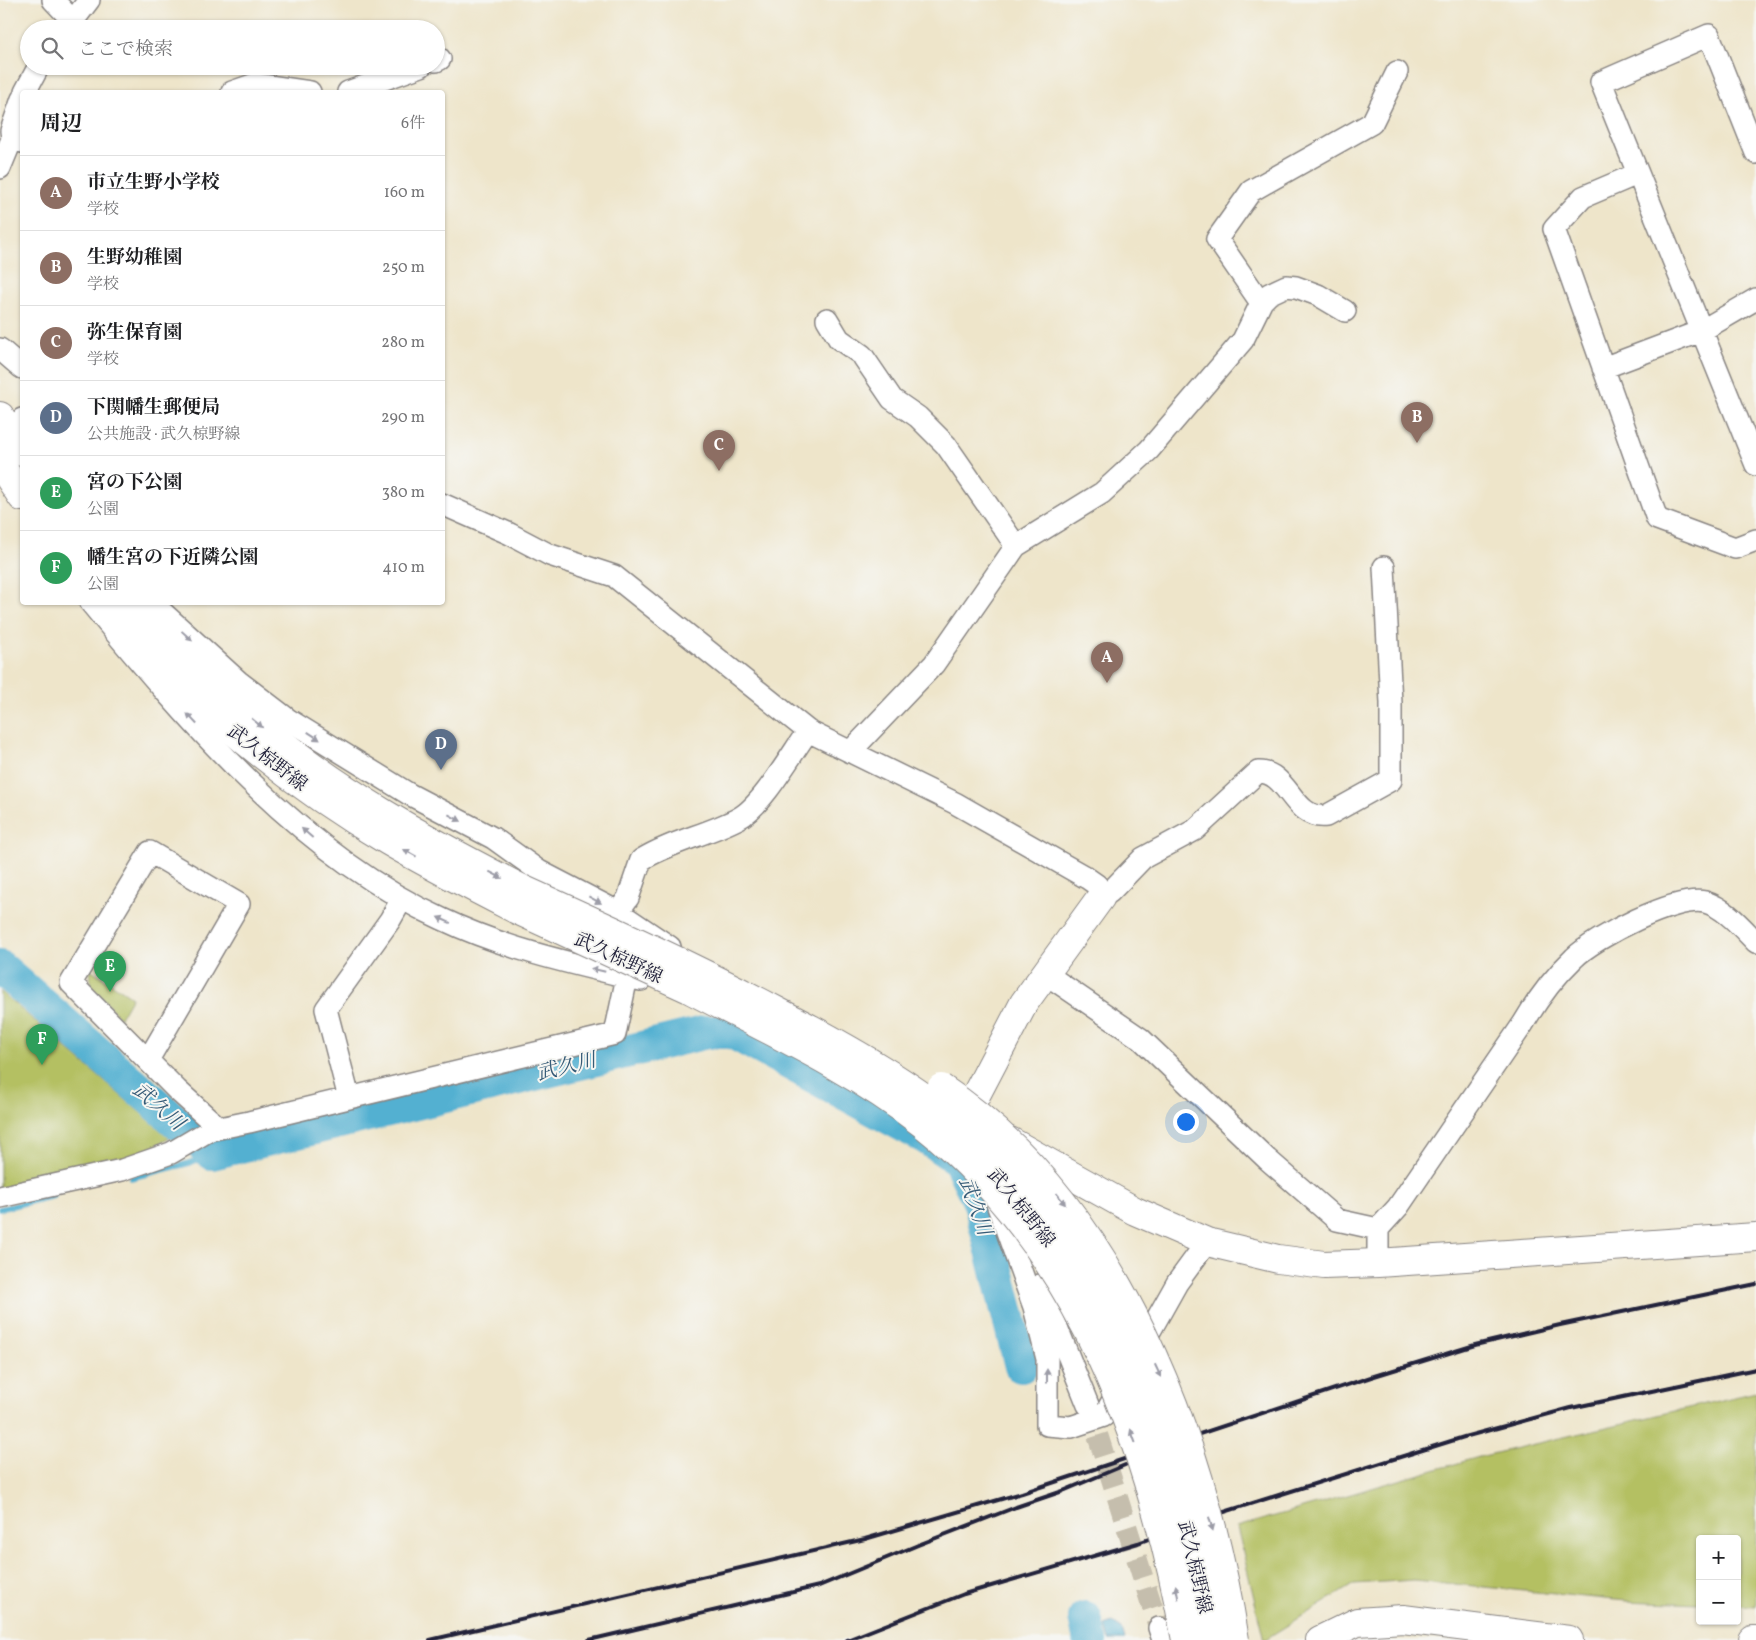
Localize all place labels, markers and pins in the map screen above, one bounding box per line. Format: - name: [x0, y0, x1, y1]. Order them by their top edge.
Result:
- pin: B: [1401, 402, 1433, 443]
- pin: C: [703, 430, 735, 471]
- pin: A: [1091, 642, 1123, 683]
- pin: D: [425, 729, 457, 770]
- pin: E: [94, 951, 126, 992]
- pin: F: [26, 1024, 58, 1065]

